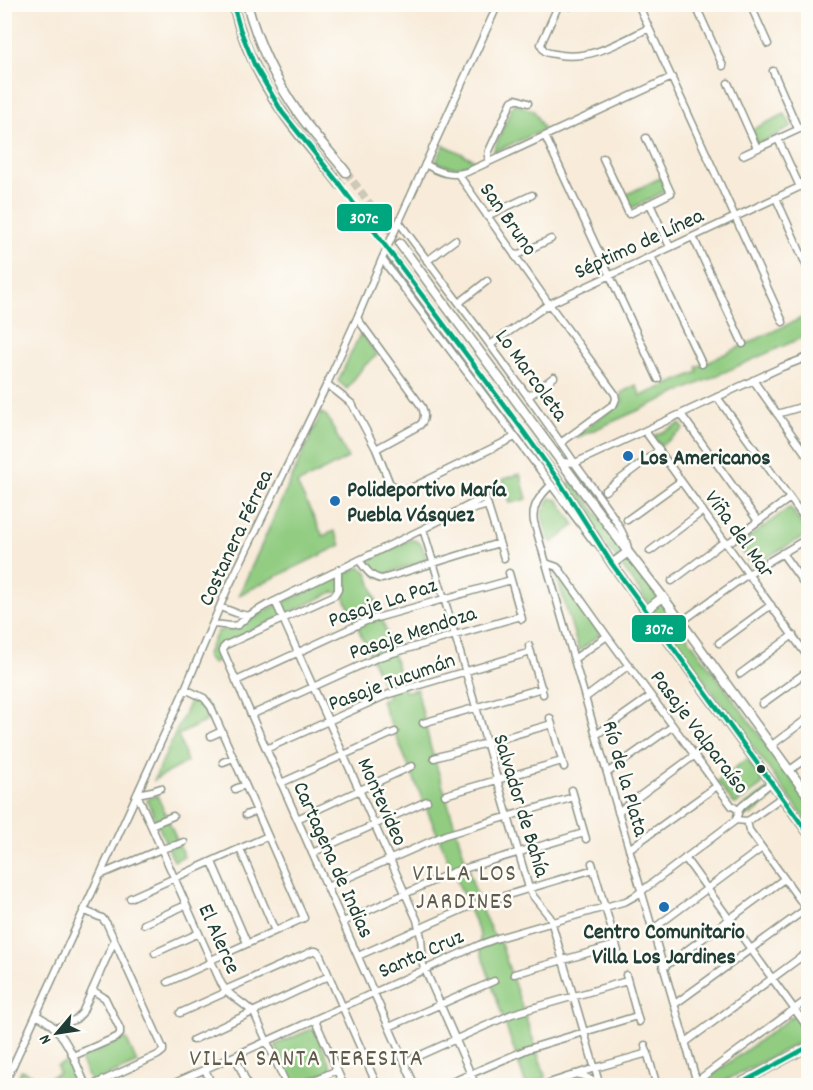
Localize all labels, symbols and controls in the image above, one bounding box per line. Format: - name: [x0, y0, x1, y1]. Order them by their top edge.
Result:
- street label: San Bruno: [471, 177, 544, 263]
- street label: Séptimo de Línea: [570, 201, 710, 289]
- line badge: 307c: [336, 203, 393, 232]
- text: 307c: [350, 208, 379, 231]
- street label: Lo Marcoleta: [486, 324, 575, 429]
- place label: Los Americanos: [640, 444, 770, 475]
- marker: Los Americanos: [621, 449, 635, 463]
- street label: Costanera Férrea: [192, 465, 283, 612]
- place label: Polideportivo María Puebla Vásquez: [347, 476, 507, 532]
- street label: Viña del Mar: [696, 485, 781, 586]
- marker: Polideportivo María Puebla Vásquez: [328, 494, 342, 508]
- street label: Pasaje La Paz: [324, 571, 442, 637]
- street label: Pasaje Mendoza: [346, 599, 481, 669]
- line badge: 307c: [631, 614, 687, 643]
- text: 307c: [645, 619, 674, 642]
- street label: Pasaje Tucumán: [324, 646, 460, 721]
- street label: Pasaje Valparaíso: [641, 664, 755, 802]
- street label: Río de la Plata: [592, 717, 655, 841]
- street label: Salvador de Bahía: [483, 731, 556, 882]
- street label: Montevideo: [348, 753, 414, 852]
- unlabelled marker: [755, 763, 767, 775]
- street label: Cartagena de Indias: [283, 777, 380, 944]
- district label: VILLA LOS JARDINES: [413, 858, 517, 920]
- street label: El Alerce: [189, 899, 247, 979]
- marker: Centro Comunitario Villa Los Jardines: [657, 900, 671, 914]
- place label: Centro Comunitario Villa Los Jardines: [583, 918, 745, 974]
- street label: Santa Cruz: [374, 922, 470, 988]
- north arrow: [27, 1003, 87, 1063]
- text: N: [34, 1030, 58, 1048]
- district label: VILLA SANTA TERESITA: [190, 1043, 424, 1077]

